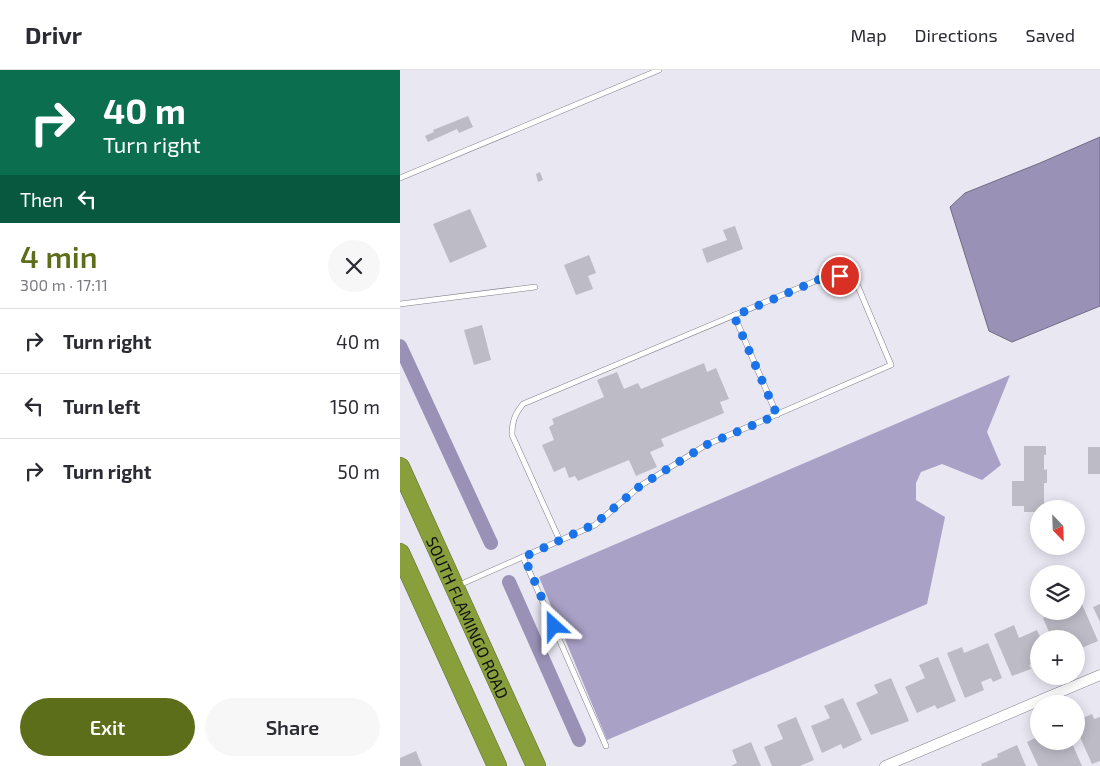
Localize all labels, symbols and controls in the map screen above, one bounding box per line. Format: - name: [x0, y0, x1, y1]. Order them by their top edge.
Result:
- text: Drivr: [25, 20, 82, 49]
- text: Map: [850, 24, 887, 46]
- text: Directions: [915, 24, 998, 46]
- text: Saved: [1026, 24, 1075, 46]
- text: 40 m: [103, 89, 186, 131]
- icon: right: [20, 90, 85, 155]
- text: Turn right: [103, 131, 201, 157]
- icon: left: [73, 185, 101, 213]
- text: Then: [20, 188, 63, 211]
- text: 4 min: [20, 238, 98, 274]
- button: close: [328, 240, 380, 292]
- pin: [819, 255, 861, 297]
- icon: arrive: [826, 262, 854, 290]
- text: 300 m · 17:11: [20, 275, 108, 294]
- icon: right: [20, 327, 48, 355]
- text: Turn right: [63, 330, 151, 353]
- text: 40 m: [336, 330, 380, 353]
- icon: left: [20, 392, 48, 420]
- text: Turn left: [63, 395, 140, 418]
- text: 150 m: [330, 395, 380, 418]
- icon: right: [20, 457, 48, 485]
- text: Turn right: [63, 460, 151, 483]
- text: 50 m: [337, 460, 380, 483]
- north arrow: [1030, 500, 1085, 555]
- map controls: [1030, 500, 1085, 750]
- street label: SOUTH FLAMINGO ROAD: [423, 533, 513, 701]
- button: layers: [1030, 565, 1085, 620]
- position arrow: [527, 599, 579, 651]
- button: +: [1030, 630, 1085, 685]
- button: −: [1030, 695, 1085, 750]
- button: Exit: [20, 698, 195, 756]
- button: Share: [205, 698, 380, 756]

